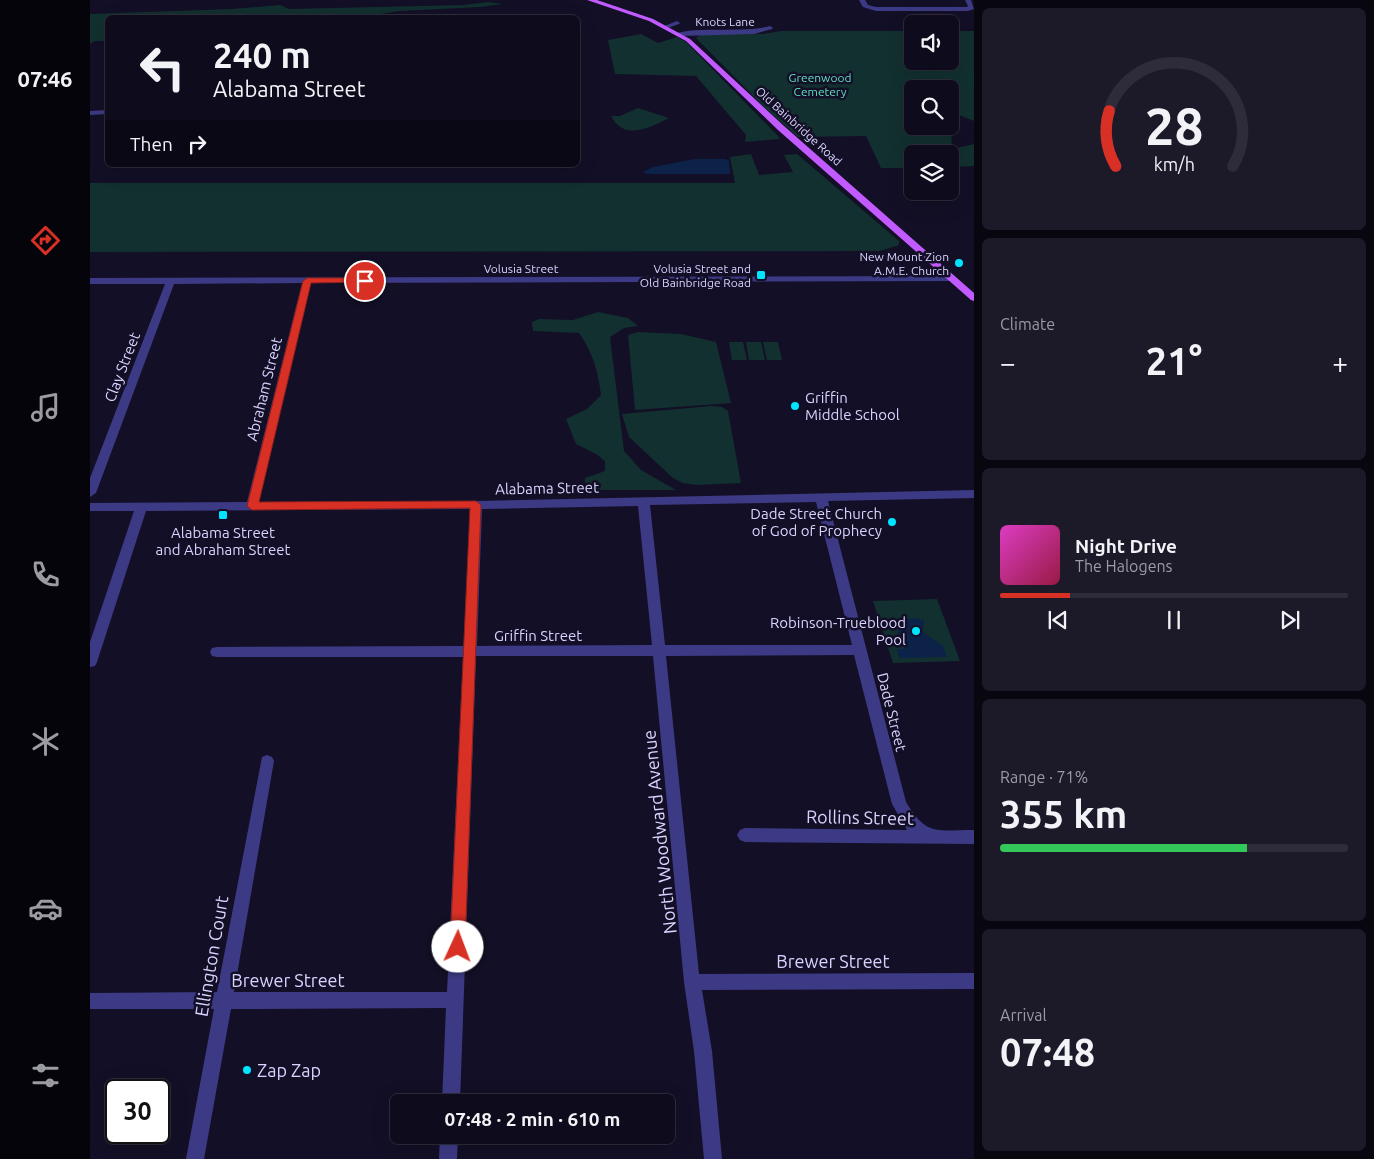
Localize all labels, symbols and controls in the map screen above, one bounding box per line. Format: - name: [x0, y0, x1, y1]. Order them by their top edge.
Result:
- street label: Knots Lane: [695, 15, 755, 28]
- map controls: [904, 15, 959, 200]
- button: sound: [904, 15, 959, 70]
- icon: left: [130, 35, 195, 100]
- text: 240 m: [213, 35, 311, 75]
- text: 07:46: [17, 66, 73, 91]
- park label: Greenwood Cemetery: [789, 71, 851, 98]
- text: Alabama Street: [213, 76, 365, 101]
- button: search: [904, 80, 959, 135]
- street label: Old Bainbridge Road: [753, 84, 845, 168]
- text: 28: [1145, 97, 1203, 155]
- icon: right: [183, 130, 211, 158]
- text: Then: [130, 133, 173, 155]
- button: layers: [904, 145, 959, 200]
- text: km/h: [1153, 154, 1195, 174]
- icon: directions: [28, 223, 63, 258]
- place label: New Mount Zion A.M.E. Church: [859, 250, 949, 277]
- marker: New Mount Zion A.M.E. Church: [953, 257, 965, 269]
- pin: [344, 260, 386, 302]
- street label: Volusia Street: [484, 262, 559, 275]
- place label: Volusia Street and Old Bainbridge Road: [640, 262, 751, 289]
- icon: arrive: [351, 267, 379, 295]
- marker: Volusia Street and Old Bainbridge Road: [755, 269, 767, 281]
- text: Climate: [1000, 315, 1055, 333]
- street label: Clay Street: [101, 330, 143, 404]
- street label: Abraham Street: [243, 335, 285, 443]
- text: 21°: [1146, 340, 1202, 382]
- text: −: [1000, 347, 1016, 378]
- text: +: [1332, 347, 1348, 378]
- place label: Griffin Middle School: [805, 389, 900, 423]
- icon: music: [28, 390, 63, 425]
- marker: Griffin Middle School: [789, 400, 801, 412]
- street label: Alabama Street: [495, 479, 599, 497]
- place label: Dade Street Church of God of Prophecy: [750, 505, 882, 539]
- marker: Alabama Street and Abraham Street: [217, 509, 229, 521]
- marker: Dade Street Church of God of Prophecy: [886, 516, 898, 528]
- place label: Alabama Street and Abraham Street: [156, 524, 291, 558]
- text: Night Drive: [1075, 535, 1177, 557]
- icon: phone: [28, 557, 63, 592]
- text: The Halogens: [1075, 557, 1173, 575]
- icon: previous: [1044, 606, 1072, 634]
- icon: pause: [1160, 606, 1188, 634]
- icon: next: [1276, 606, 1304, 634]
- place label: Robinson-Trueblood Pool: [770, 614, 906, 648]
- marker: Robinson-Trueblood Pool: [910, 625, 922, 637]
- street label: Griffin Street: [494, 627, 582, 644]
- street label: Dade Street: [874, 671, 910, 753]
- icon: climate: [28, 724, 63, 759]
- street label: North Woodward Avenue: [638, 729, 680, 935]
- text: Range · 71%: [1000, 768, 1088, 786]
- text: 355 km: [1000, 793, 1127, 835]
- street label: Rollins Street: [806, 806, 914, 828]
- icon: car: [28, 891, 63, 926]
- street label: Ellington Court: [191, 894, 231, 1018]
- position arrow: [431, 920, 483, 972]
- street label: Brewer Street: [776, 951, 890, 971]
- street label: Brewer Street: [231, 970, 345, 990]
- text: Arrival: [1000, 1006, 1047, 1024]
- text: 07:48: [1000, 1031, 1095, 1073]
- icon: filters: [28, 1058, 63, 1093]
- place label: Zap Zap: [257, 1060, 321, 1080]
- marker: Zap Zap: [241, 1064, 253, 1076]
- speed limit sign: 30: [105, 1079, 170, 1144]
- text: 07:48 · 2 min · 610 m: [445, 1108, 620, 1130]

